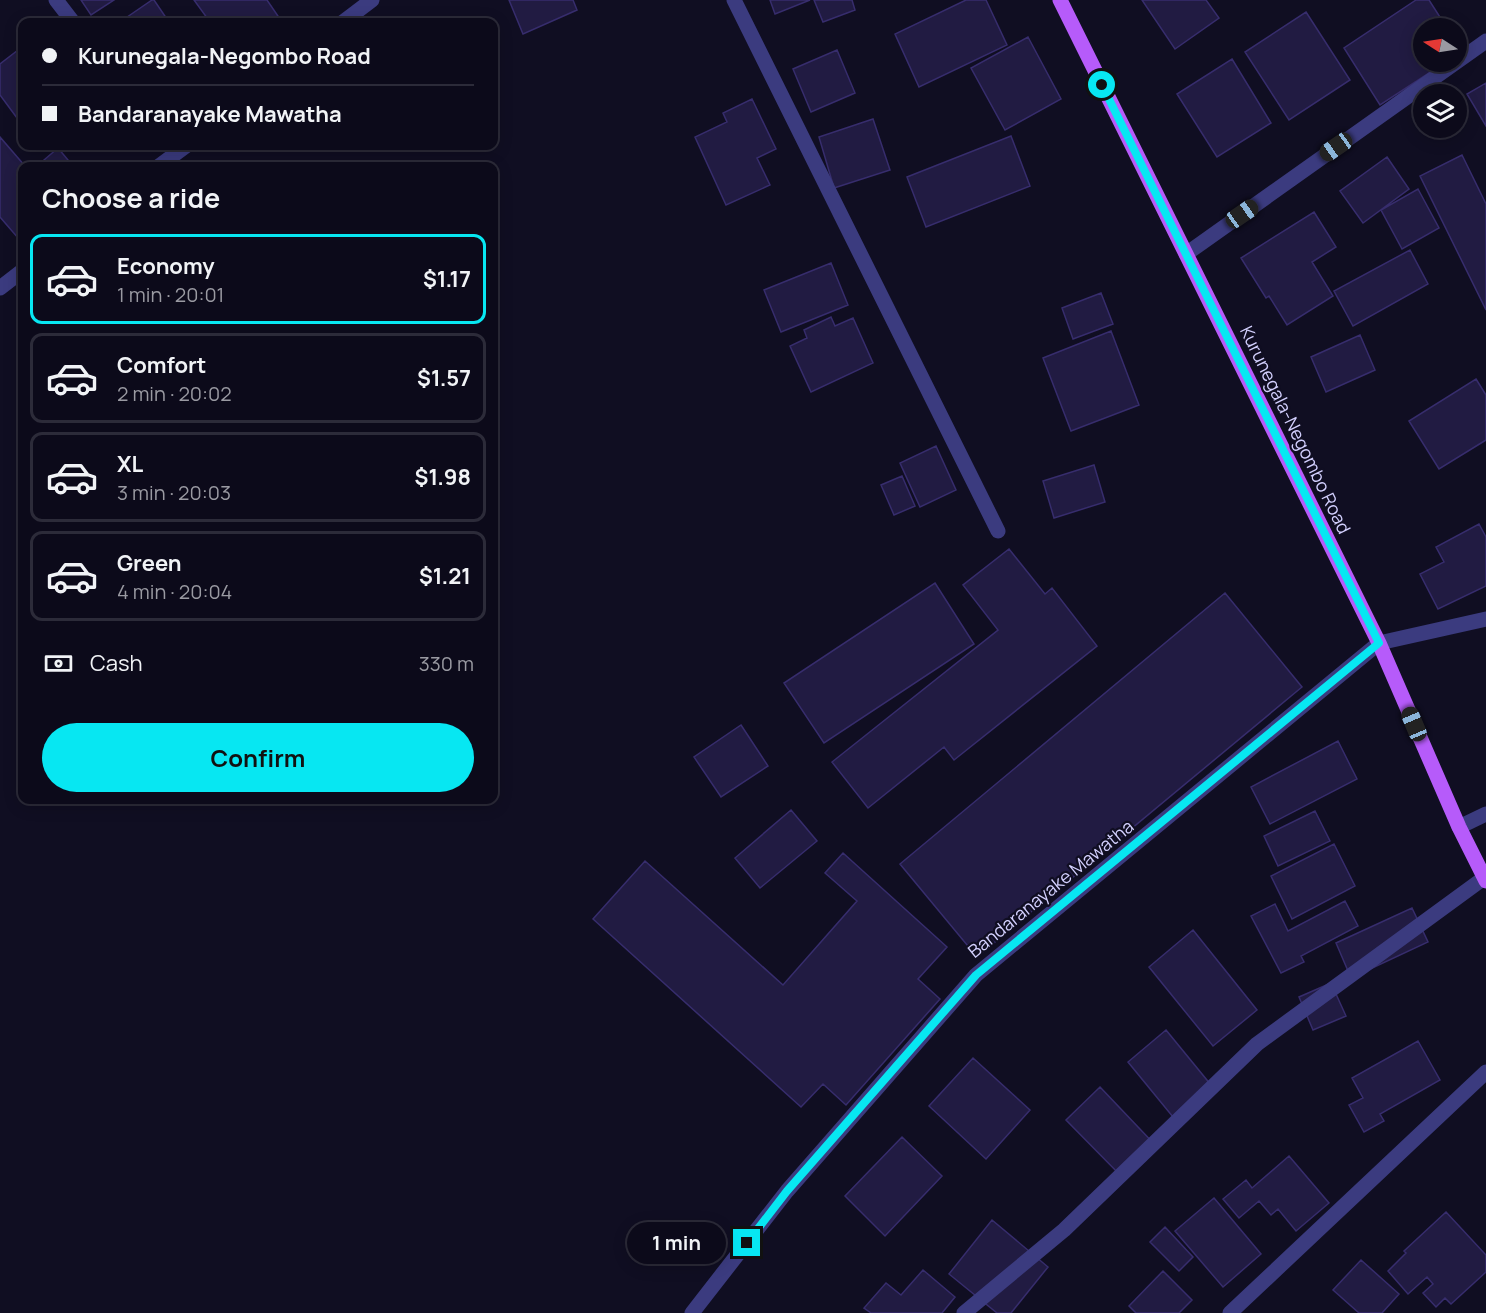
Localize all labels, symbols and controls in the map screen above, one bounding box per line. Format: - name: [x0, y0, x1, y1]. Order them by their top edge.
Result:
- north arrow: [1413, 18, 1467, 72]
- map controls: [1413, 18, 1467, 138]
- text: Kurunegala-Negombo Road: [78, 41, 371, 71]
- route start: [1088, 71, 1115, 98]
- button: layers: [1413, 84, 1467, 138]
- text: Bandaranayake Mawatha: [78, 99, 342, 129]
- car: [1316, 129, 1356, 165]
- text: Choose a ride: [42, 179, 220, 216]
- car: [1222, 196, 1262, 232]
- text: Economy: [117, 251, 215, 281]
- icon: car: [45, 252, 99, 306]
- text: $1.17: [423, 264, 471, 294]
- text: 1 min · 20:01: [117, 281, 224, 308]
- street label: Kurunegala-Negombo Road: [1235, 322, 1357, 538]
- text: Comfort: [117, 350, 206, 380]
- icon: car: [45, 351, 99, 405]
- text: $1.57: [417, 363, 471, 393]
- text: 2 min · 20:02: [117, 380, 232, 407]
- text: XL: [117, 449, 143, 479]
- icon: car: [45, 450, 99, 504]
- text: $1.98: [415, 462, 471, 492]
- text: 3 min · 20:03: [117, 479, 231, 506]
- text: Green: [117, 548, 182, 578]
- icon: car: [45, 549, 99, 603]
- text: $1.21: [419, 561, 471, 591]
- text: 4 min · 20:04: [117, 578, 232, 605]
- icon: cash: [42, 647, 75, 680]
- text: Cash: [90, 648, 143, 678]
- text: 330 m: [419, 650, 474, 677]
- car: [1399, 704, 1429, 744]
- button: Confirm: [42, 723, 474, 792]
- street label: Bandaranayake Mawatha: [963, 814, 1138, 963]
- callout: 1 min: [627, 1222, 726, 1264]
- text: 1 min: [652, 1229, 701, 1256]
- route end: [733, 1229, 760, 1256]

